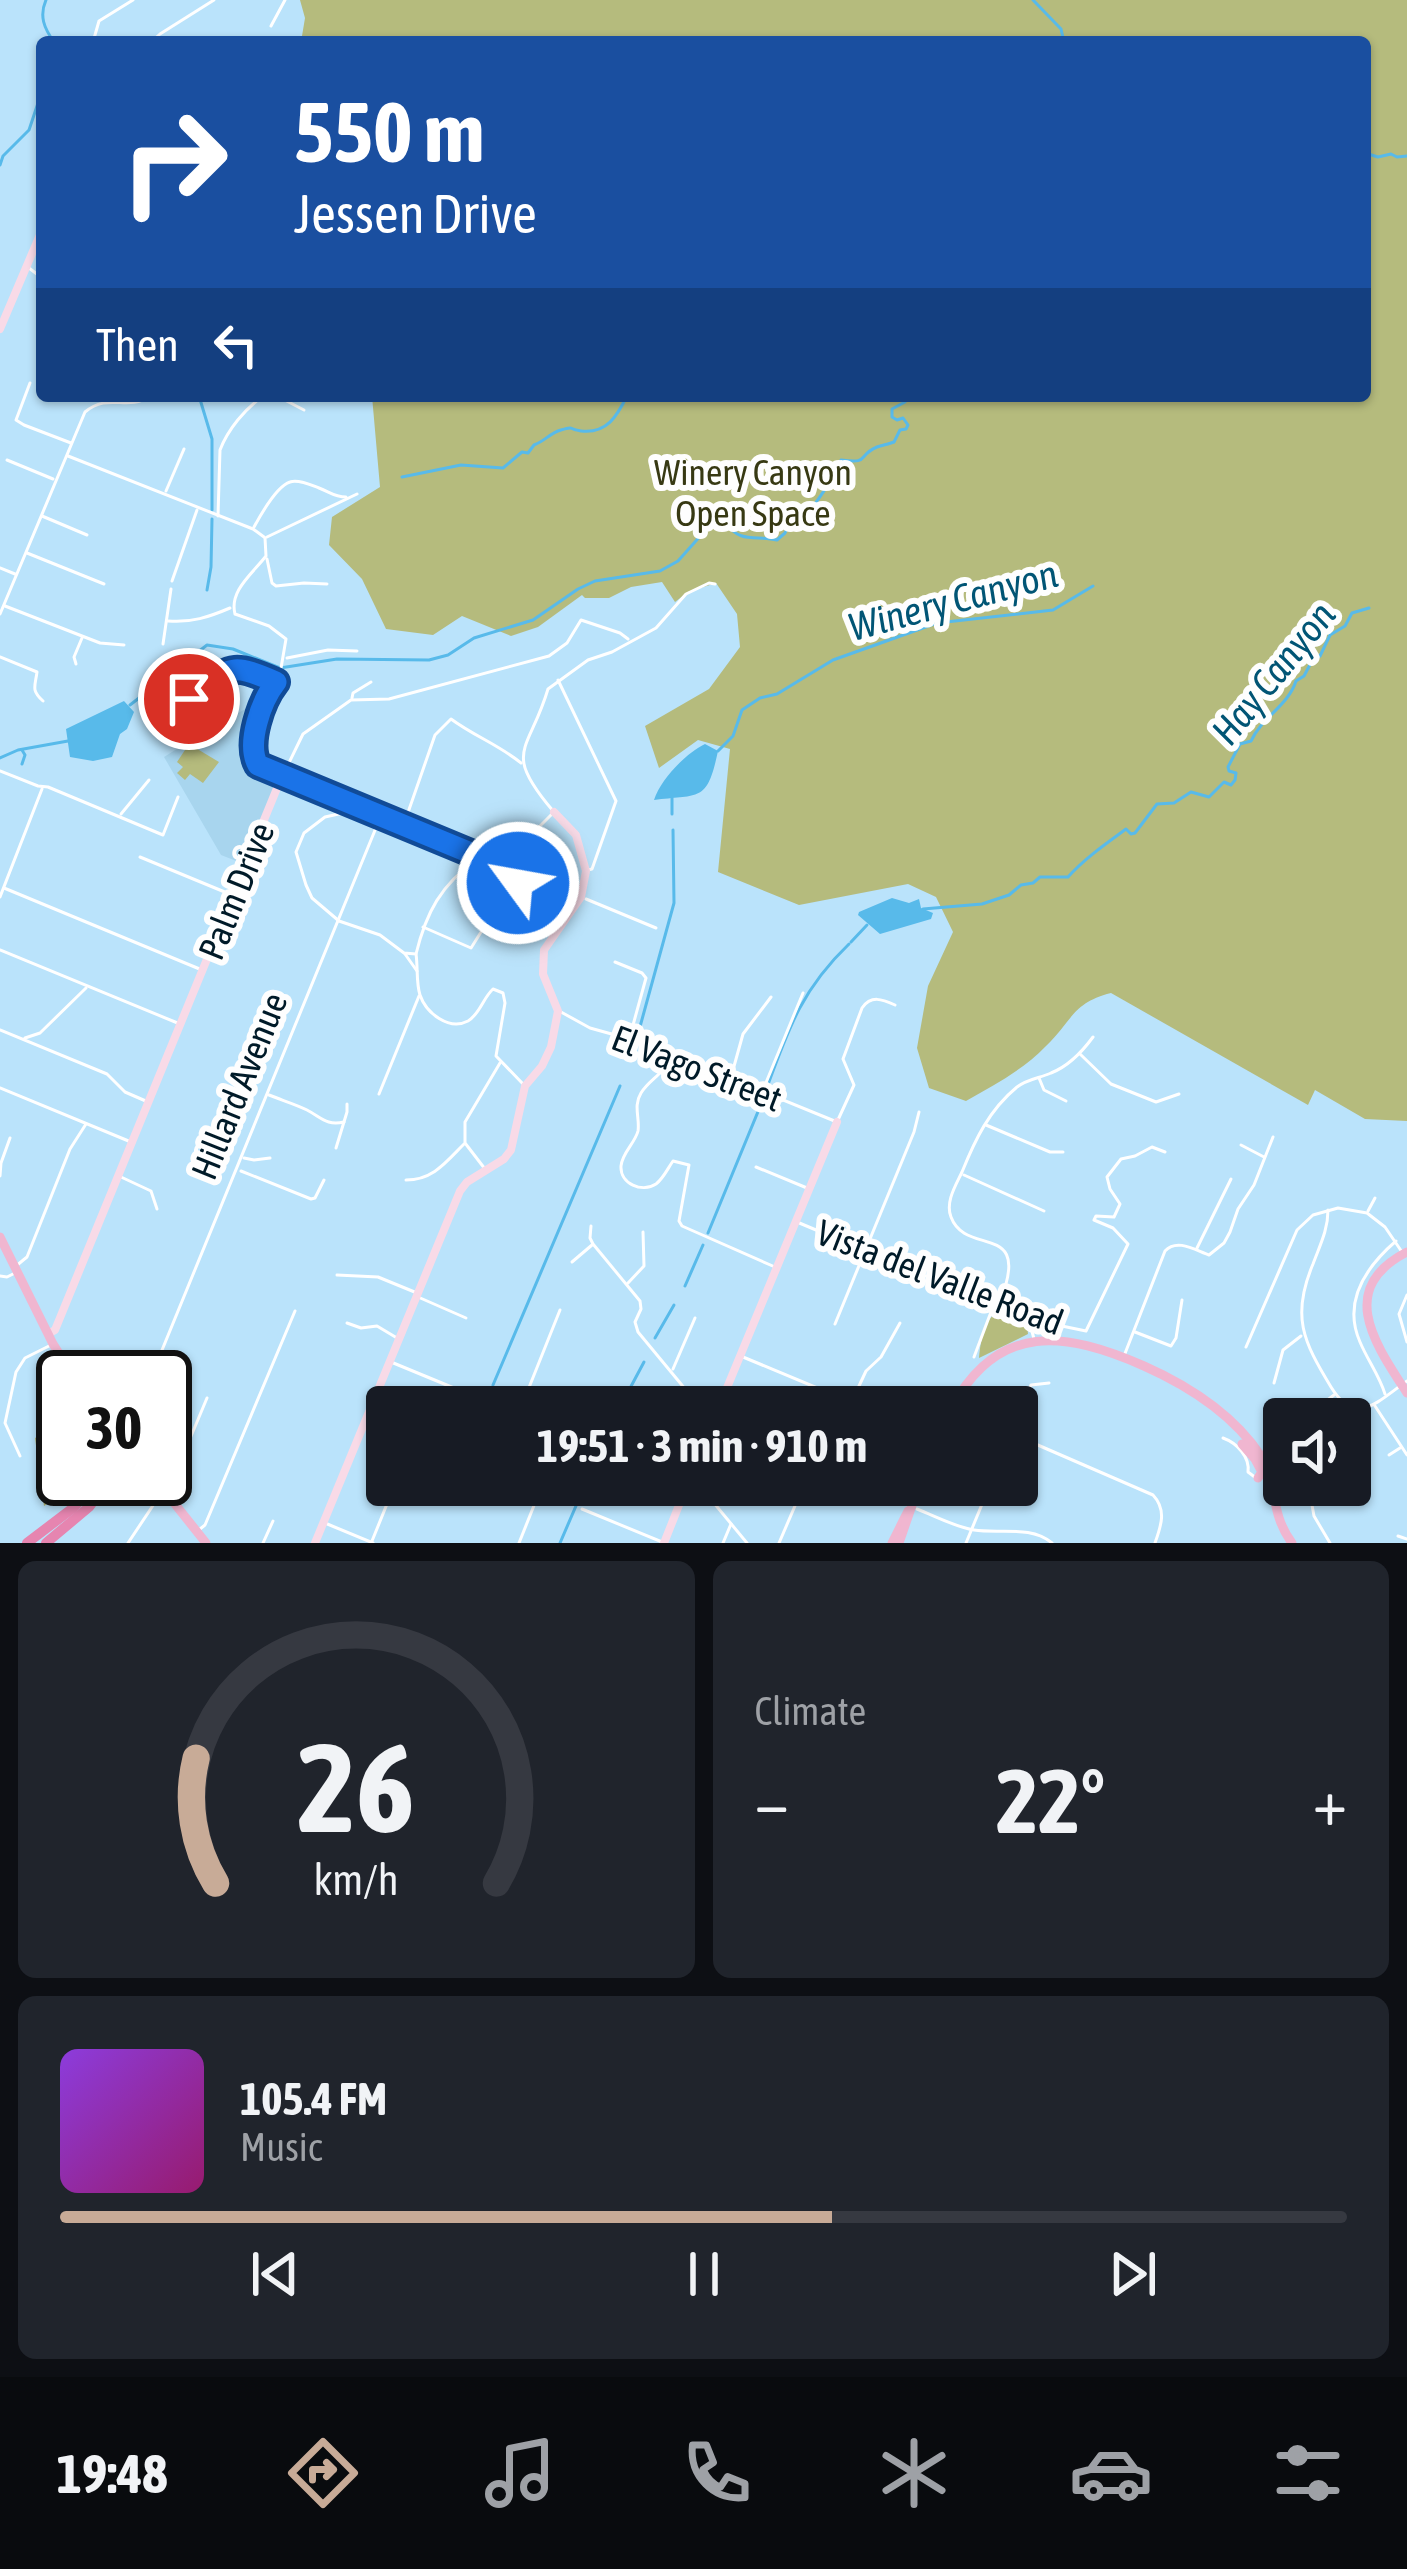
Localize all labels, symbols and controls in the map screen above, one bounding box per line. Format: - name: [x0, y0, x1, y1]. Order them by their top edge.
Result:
- icon: right: [96, 84, 252, 240]
- text: 550 m: [294, 84, 484, 180]
- text: Jessen Drive: [294, 183, 537, 244]
- icon: left: [203, 312, 269, 378]
- text: Then: [96, 319, 179, 371]
- park label: Winery Canyon Open Space: [654, 451, 852, 534]
- water label: Winery Canyon: [844, 551, 1062, 649]
- water label: Hay Canyon: [1202, 593, 1344, 753]
- pin: [138, 648, 240, 750]
- icon: arrive: [156, 666, 222, 732]
- street label: Palm Drive: [190, 816, 282, 966]
- position arrow: [455, 820, 581, 946]
- street label: Hillard Avenue: [183, 987, 295, 1185]
- street label: El Vago Street: [606, 1016, 788, 1120]
- street label: Vista del Valle Road: [811, 1211, 1069, 1343]
- speed limit sign: 30: [36, 1350, 192, 1506]
- map controls: [1263, 1398, 1371, 1506]
- button: sound: [1263, 1398, 1371, 1506]
- text: 19:51 · 3 min · 910 m: [537, 1420, 867, 1472]
- text: Climate: [755, 1689, 866, 1733]
- text: 26: [298, 1715, 415, 1858]
- text: 22°: [996, 1749, 1105, 1852]
- text: −: [755, 1763, 789, 1839]
- text: +: [1313, 1763, 1347, 1839]
- text: km/h: [314, 1854, 399, 1903]
- text: 105.4 FM: [240, 2073, 387, 2125]
- text: Music: [240, 2125, 322, 2169]
- icon: previous: [242, 2241, 308, 2307]
- icon: pause: [671, 2241, 737, 2307]
- icon: next: [1100, 2241, 1166, 2307]
- icon: directions: [281, 2431, 365, 2515]
- icon: music: [478, 2431, 562, 2515]
- icon: phone: [675, 2431, 759, 2515]
- icon: climate: [872, 2431, 956, 2515]
- icon: car: [1069, 2431, 1153, 2515]
- icon: filters: [1266, 2431, 1350, 2515]
- text: 19:48: [57, 2443, 168, 2504]

